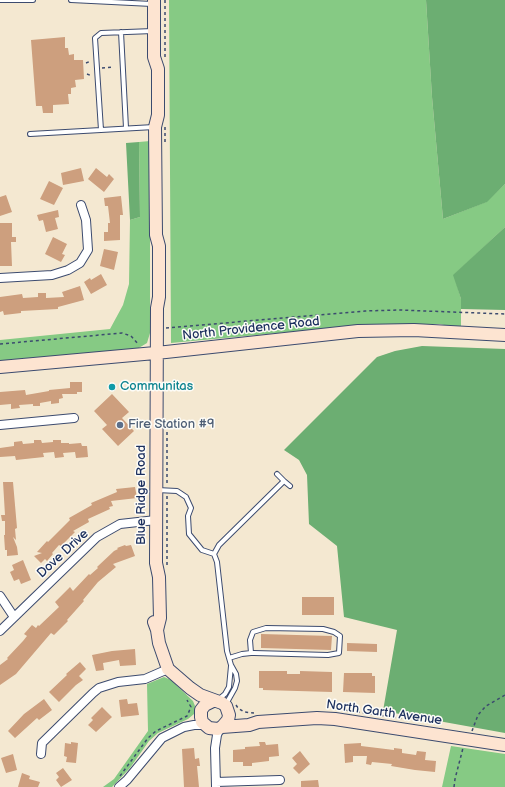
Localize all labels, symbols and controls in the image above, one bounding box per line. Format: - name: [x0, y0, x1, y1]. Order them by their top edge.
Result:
- street label: North Providence Road: [182, 314, 320, 344]
- place label: Communitas: [120, 379, 193, 395]
- marker: Communitas: [107, 382, 117, 392]
- place label: Fire Station #9: [128, 417, 214, 433]
- marker: Fire Station #9: [115, 420, 125, 430]
- street label: Blue Ridge Road: [134, 445, 150, 545]
- street label: Dove Drive: [34, 526, 92, 582]
- street label: North Garth Avenue: [325, 697, 443, 729]

